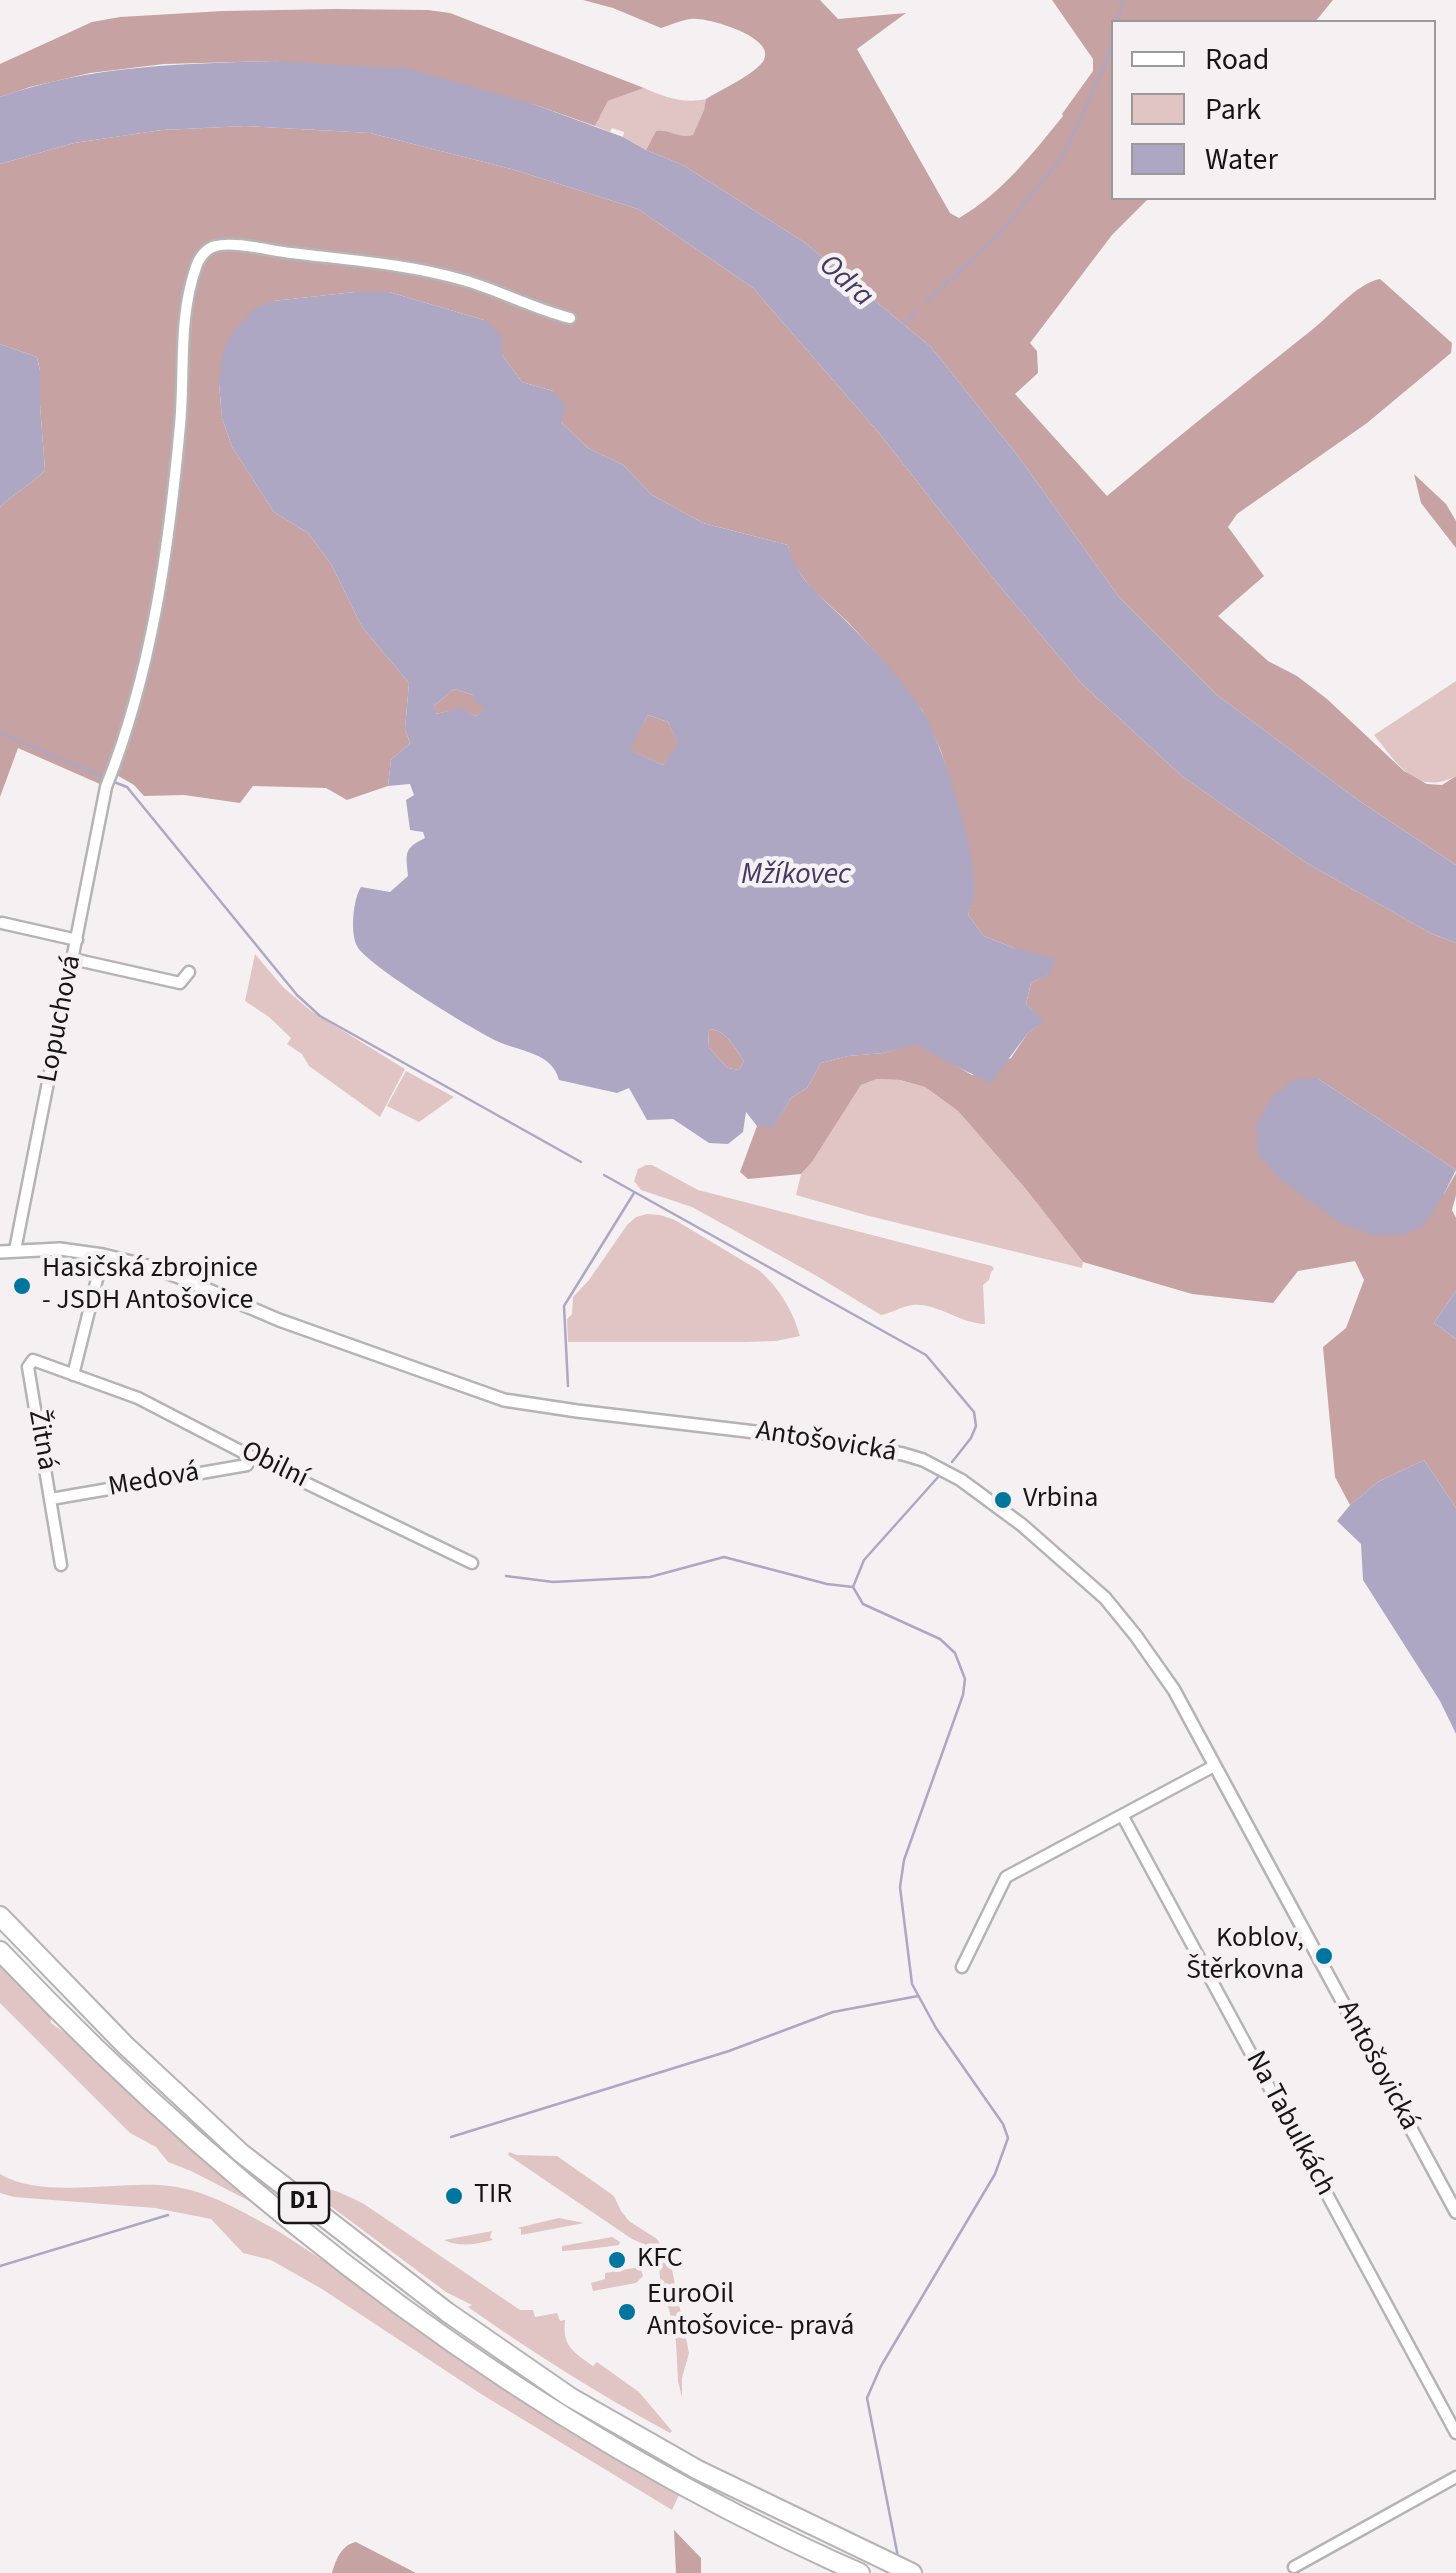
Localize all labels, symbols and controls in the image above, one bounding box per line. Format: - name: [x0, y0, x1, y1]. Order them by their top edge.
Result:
- legend: [1111, 20, 1436, 200]
- text: Road: [1205, 38, 1269, 81]
- text: Park: [1205, 88, 1261, 131]
- text: Water: [1205, 138, 1278, 181]
- water label: Odra: [810, 248, 880, 316]
- water label: Mžíkovec: [741, 858, 851, 894]
- street label: Lopuchová: [32, 953, 90, 1085]
- place label: Hasičská zbrojnice - JSDH Antošovice: [42, 1253, 258, 1319]
- marker: Hasičská zbrojnice - JSDH Antošovice: [11, 1275, 33, 1297]
- street label: Žitná: [19, 1407, 63, 1473]
- street label: Antošovická: [753, 1415, 899, 1471]
- street label: Obilní: [235, 1435, 313, 1497]
- street label: Medová: [106, 1457, 202, 1505]
- place label: Vrbina: [1023, 1483, 1098, 1517]
- marker: Vrbina: [992, 1489, 1014, 1511]
- place label: Koblov, Štěrkovna: [1186, 1923, 1304, 1989]
- marker: Koblov, Štěrkovna: [1313, 1945, 1335, 1967]
- street label: Antošovická: [1329, 1995, 1425, 2137]
- street label: Na Tabulkách: [1237, 2046, 1341, 2202]
- place label: TIR: [474, 2179, 512, 2213]
- road number: D1: [279, 2183, 329, 2223]
- marker: TIR: [443, 2185, 465, 2207]
- place label: KFC: [637, 2243, 683, 2277]
- marker: KFC: [606, 2249, 628, 2271]
- place label: EuroOil Antošovice- pravá: [647, 2279, 854, 2345]
- marker: EuroOil Antošovice- pravá: [616, 2301, 638, 2323]

